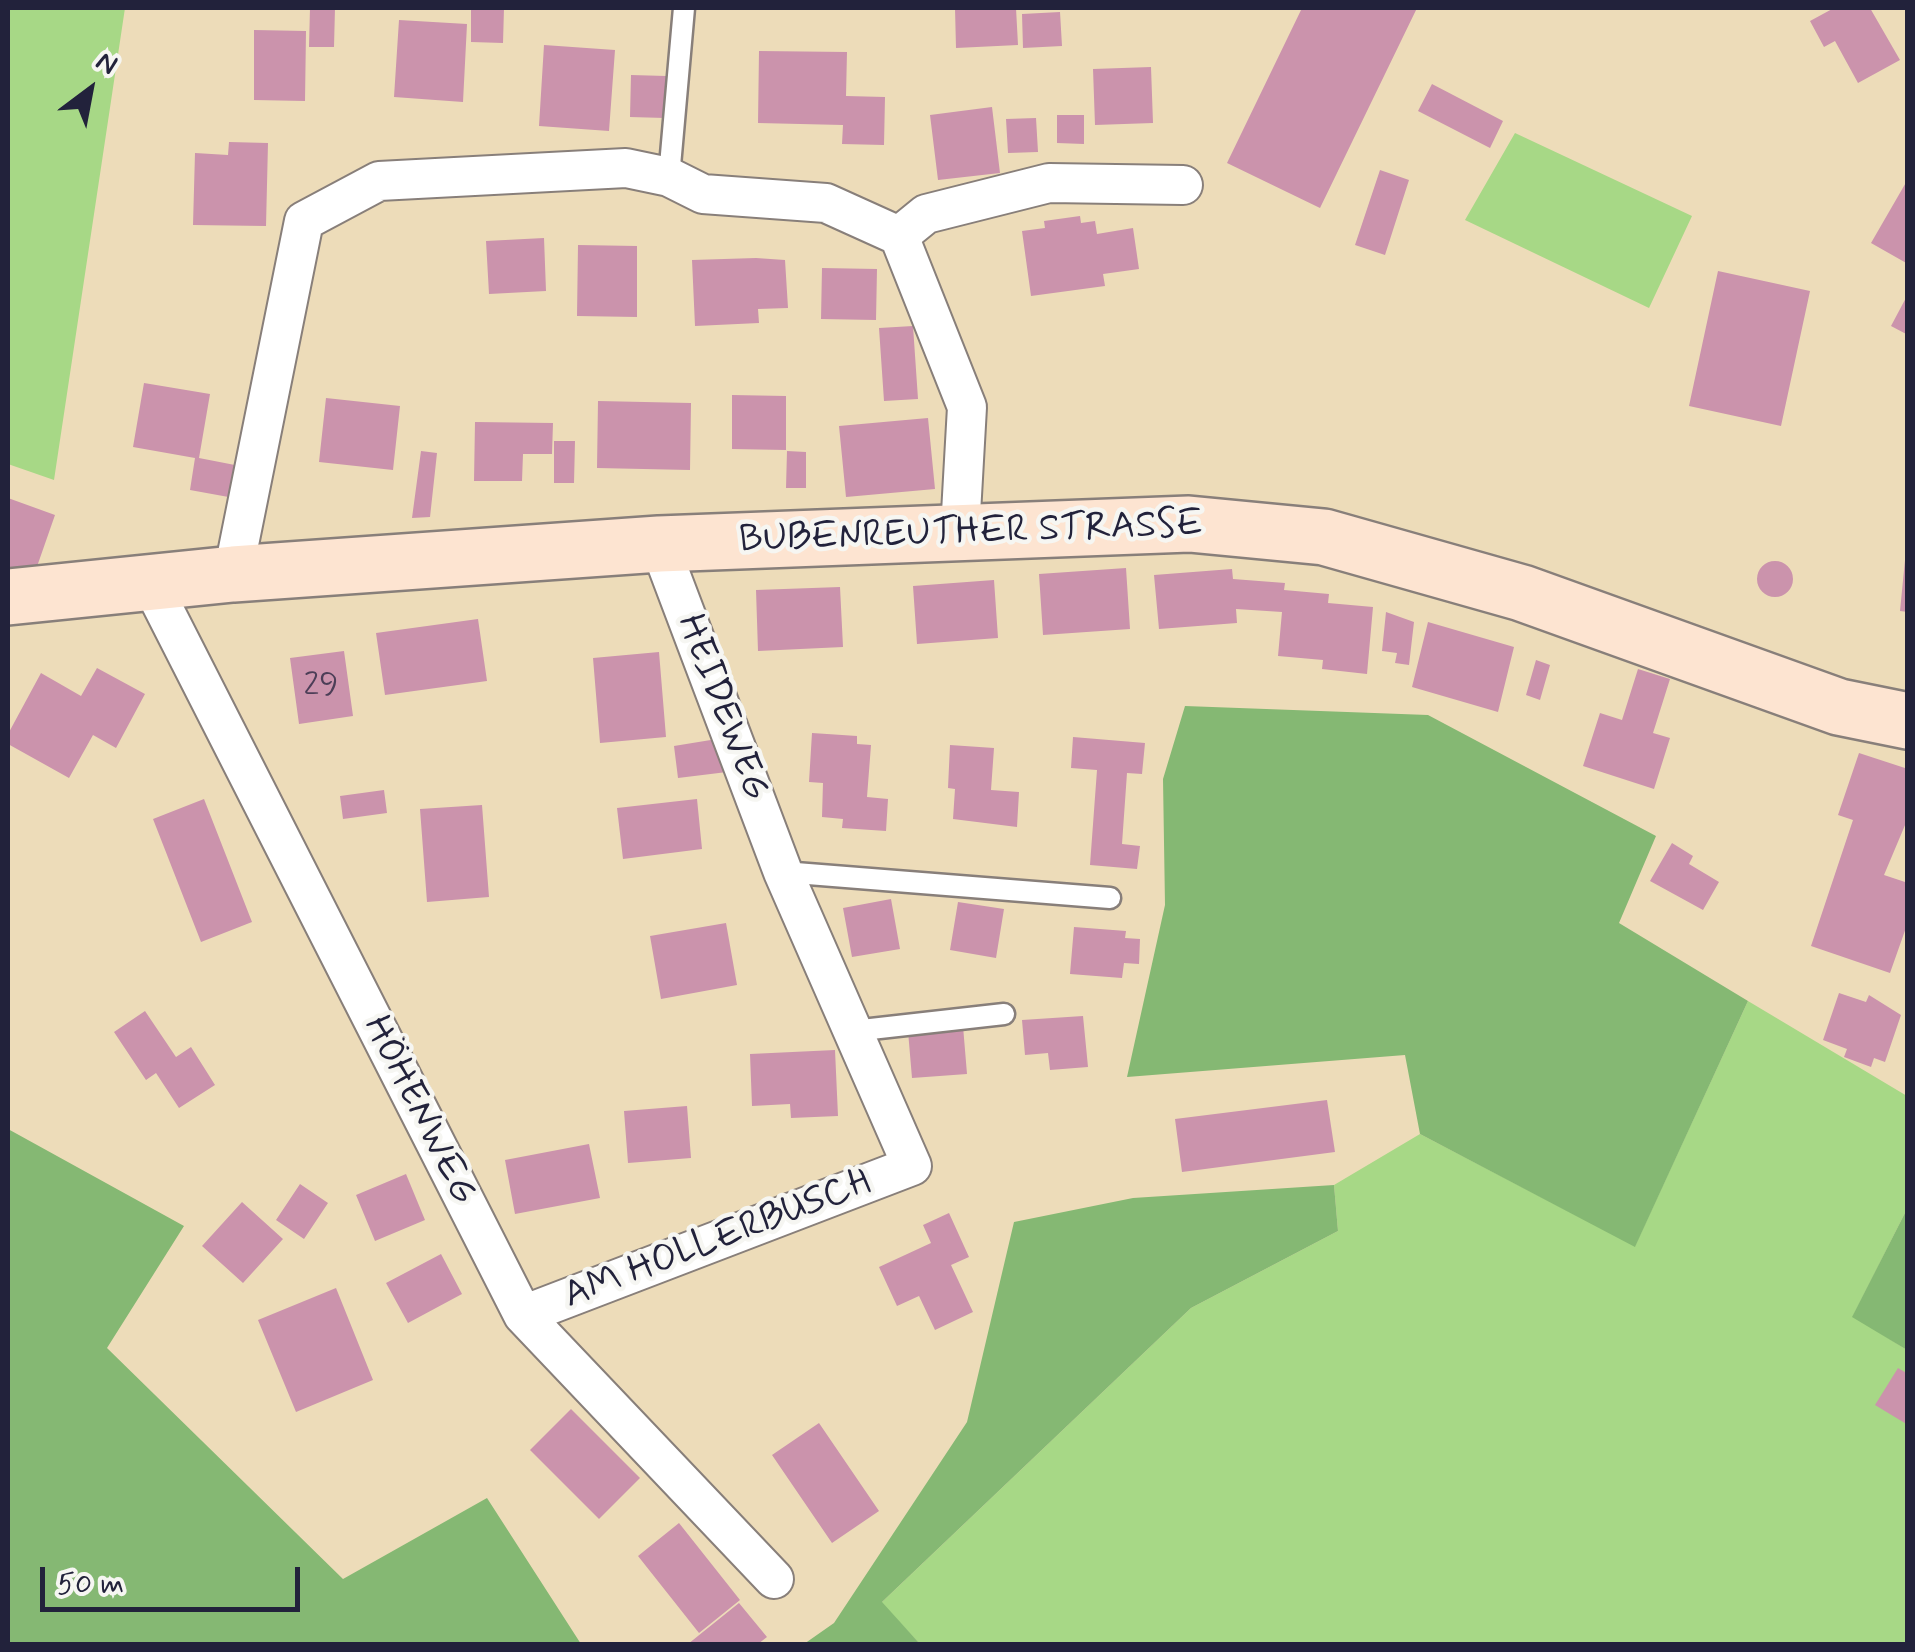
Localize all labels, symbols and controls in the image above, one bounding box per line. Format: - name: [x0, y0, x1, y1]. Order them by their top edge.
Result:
- north arrow: [40, 40, 140, 140]
- text: N: [88, 44, 124, 85]
- street label: BUBENREUTHER STRASSE: [738, 503, 1204, 565]
- street label: HEIDEWEG: [665, 609, 777, 807]
- house number: 29: [304, 668, 338, 706]
- street label: HÖHENWEG: [351, 1009, 485, 1213]
- street label: AM HOLLERBUSCH: [558, 1161, 878, 1321]
- scale bar: [45, 1547, 305, 1609]
- text: 50 m: [57, 1565, 124, 1604]

